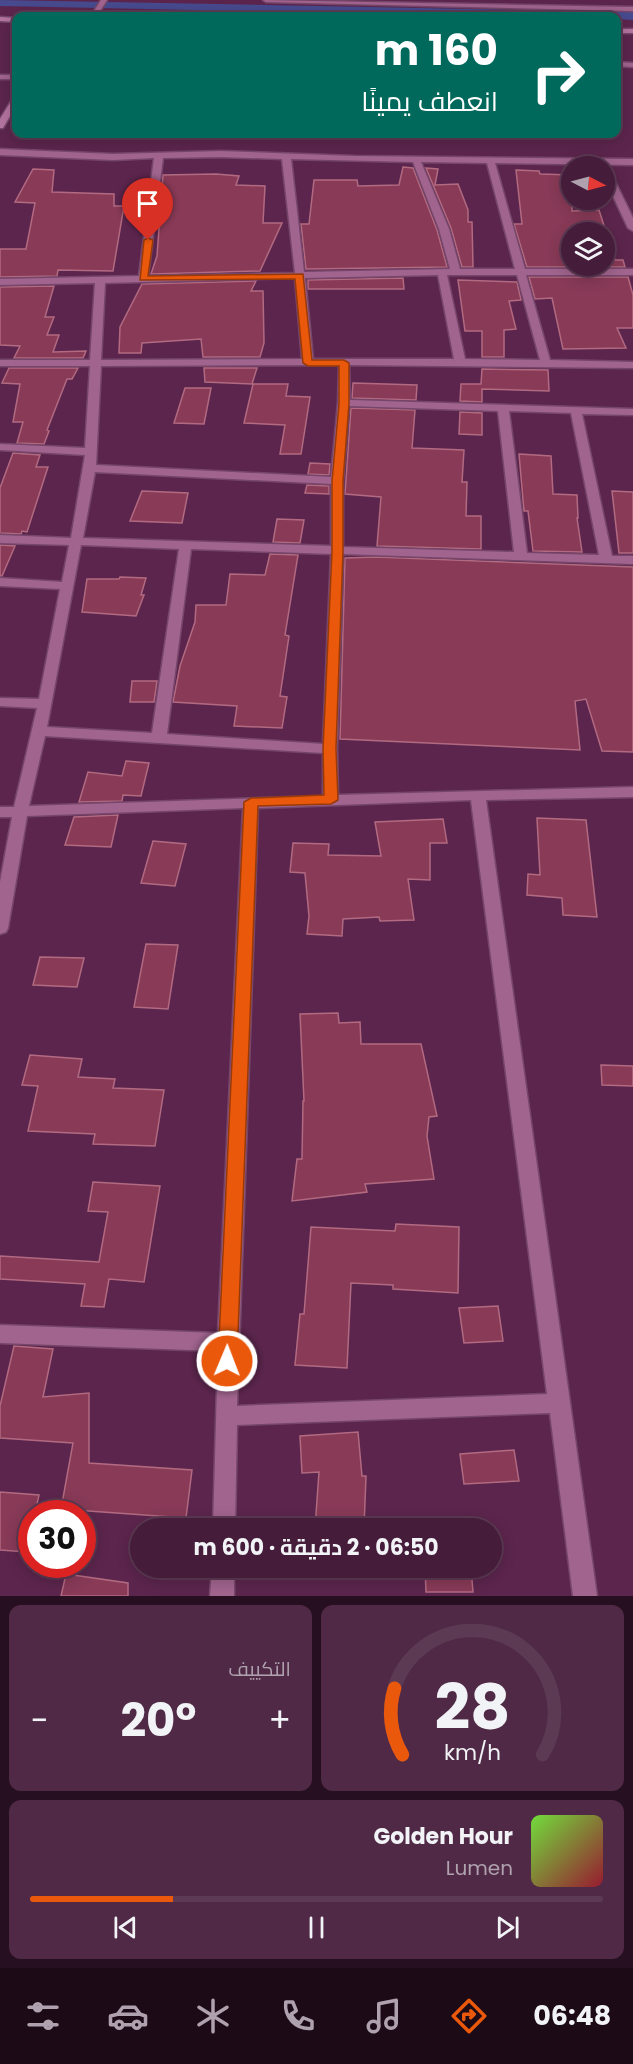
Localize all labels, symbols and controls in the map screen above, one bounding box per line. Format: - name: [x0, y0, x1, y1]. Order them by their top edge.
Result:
- text: 160 m: [375, 21, 498, 80]
- icon: right: [519, 36, 597, 114]
- text: انعطف يمينًا: [361, 83, 498, 120]
- north arrow: [561, 156, 615, 210]
- map controls: [561, 156, 615, 276]
- pin: [122, 178, 173, 240]
- icon: arrive: [131, 187, 164, 220]
- button: layers: [561, 222, 615, 276]
- position arrow: [195, 1329, 259, 1393]
- speed limit sign: 30: [18, 1500, 96, 1578]
- text: 06:50 · 2 دقيقة · 600 m: [193, 1532, 439, 1563]
- text: التكييف: [228, 1655, 291, 1683]
- text: 28: [434, 1663, 511, 1751]
- text: 20°: [120, 1689, 196, 1752]
- text: −: [30, 1697, 48, 1744]
- text: +: [268, 1697, 291, 1744]
- text: km/h: [444, 1737, 501, 1768]
- text: Golden Hour: [373, 1821, 513, 1852]
- text: Lumen: [446, 1854, 513, 1882]
- icon: previous: [109, 1911, 142, 1944]
- icon: pause: [300, 1911, 333, 1944]
- icon: next: [491, 1911, 524, 1944]
- icon: filters: [22, 1995, 64, 2037]
- icon: car: [107, 1995, 149, 2037]
- icon: climate: [192, 1995, 234, 2037]
- icon: phone: [277, 1995, 319, 2037]
- icon: music: [363, 1995, 405, 2037]
- icon: directions: [448, 1995, 490, 2037]
- text: 06:48: [533, 1997, 611, 2034]

